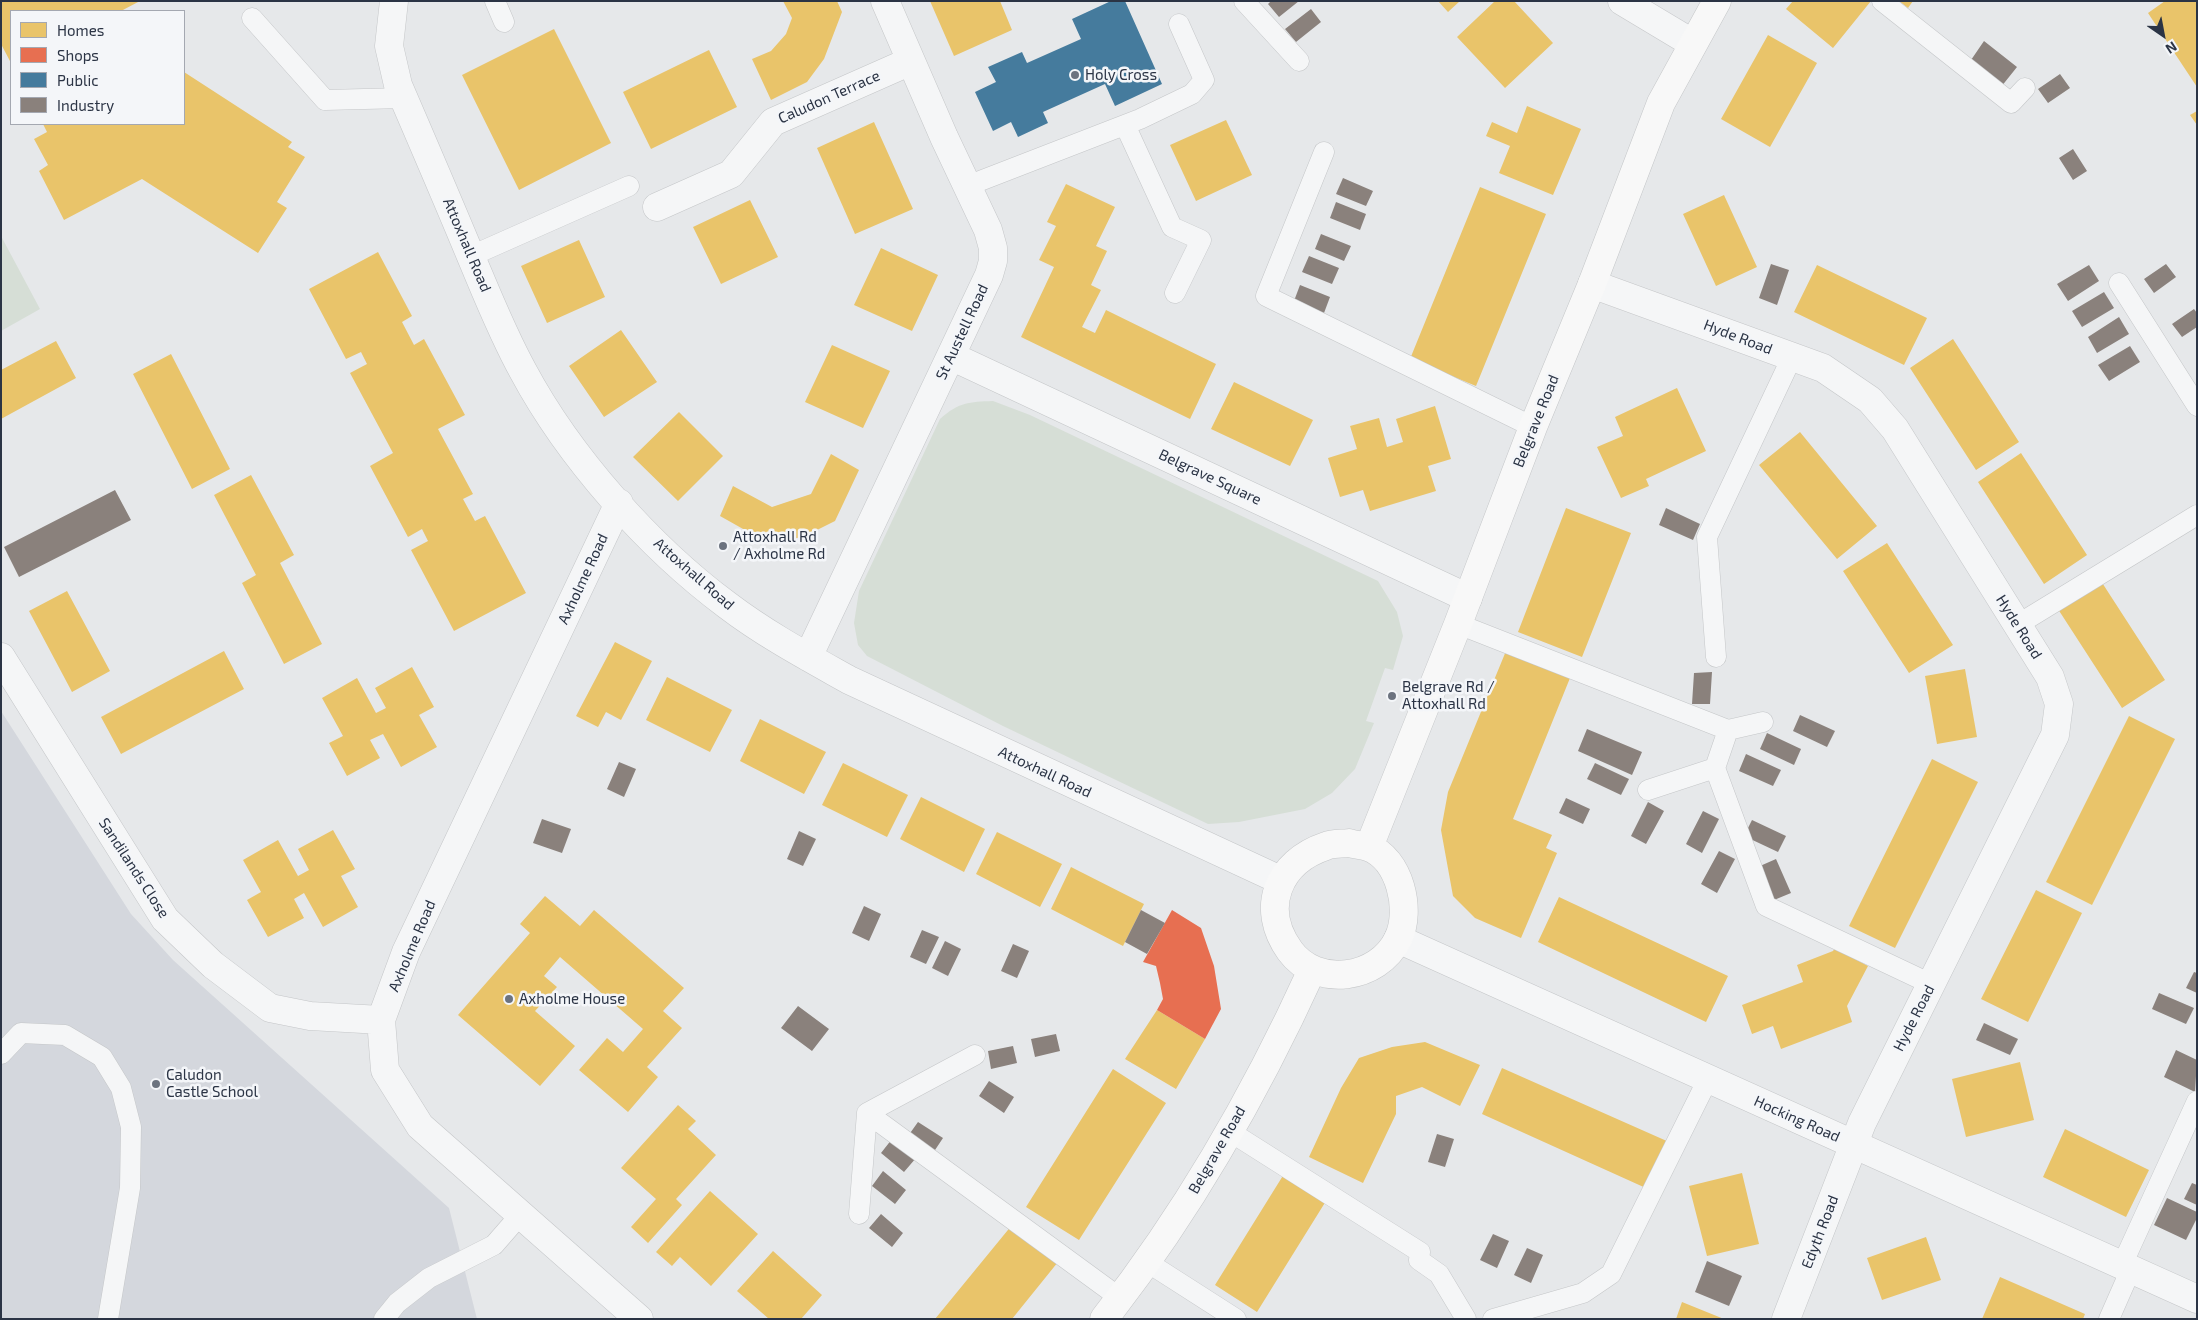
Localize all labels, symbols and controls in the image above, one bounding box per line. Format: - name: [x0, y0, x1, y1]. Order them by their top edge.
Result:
- legend: [10, 10, 185, 125]
- north arrow: [2138, 10, 2188, 60]
- text: Homes: [57, 21, 104, 39]
- text: N: [2163, 38, 2180, 58]
- text: Shops: [57, 46, 99, 64]
- street label: Caludon Terrace: [775, 66, 883, 128]
- place label: Holy Cross: [1085, 66, 1157, 84]
- marker: Holy Cross: [1069, 69, 1081, 81]
- text: Public: [57, 71, 98, 89]
- text: Industry: [57, 96, 114, 114]
- street label: Attoxhall Road: [439, 195, 495, 295]
- street label: St Austell Road: [932, 281, 992, 383]
- street label: Hyde Road: [1701, 316, 1775, 358]
- street label: Belgrave Road: [1509, 372, 1563, 470]
- street label: Belgrave Square: [1156, 445, 1264, 509]
- place label: Attoxhall Rd / Axholme Rd: [733, 528, 825, 563]
- street label: Axholme Road: [554, 531, 612, 627]
- street label: Attoxhall Road: [650, 534, 738, 614]
- marker: Attoxhall Rd / Axholme Rd: [717, 540, 729, 552]
- street label: Hyde Road: [1992, 592, 2046, 662]
- place label: Belgrave Rd / Attoxhall Rd: [1402, 678, 1495, 713]
- marker: Belgrave Rd / Attoxhall Rd: [1386, 690, 1398, 702]
- street label: Attoxhall Road: [996, 743, 1094, 801]
- street label: Sandilands Close: [95, 815, 173, 921]
- street label: Axholme Road: [385, 897, 439, 995]
- street label: Hyde Road: [1890, 982, 1938, 1054]
- place label: Axholme House: [519, 990, 625, 1008]
- marker: Axholme House: [503, 993, 515, 1005]
- place label: Caludon Castle School: [166, 1066, 258, 1101]
- marker: Caludon Castle School: [150, 1078, 162, 1090]
- street label: Hocking Road: [1751, 1092, 1843, 1146]
- street label: Belgrave Road: [1185, 1103, 1249, 1197]
- street label: Edyth Road: [1798, 1193, 1842, 1271]

